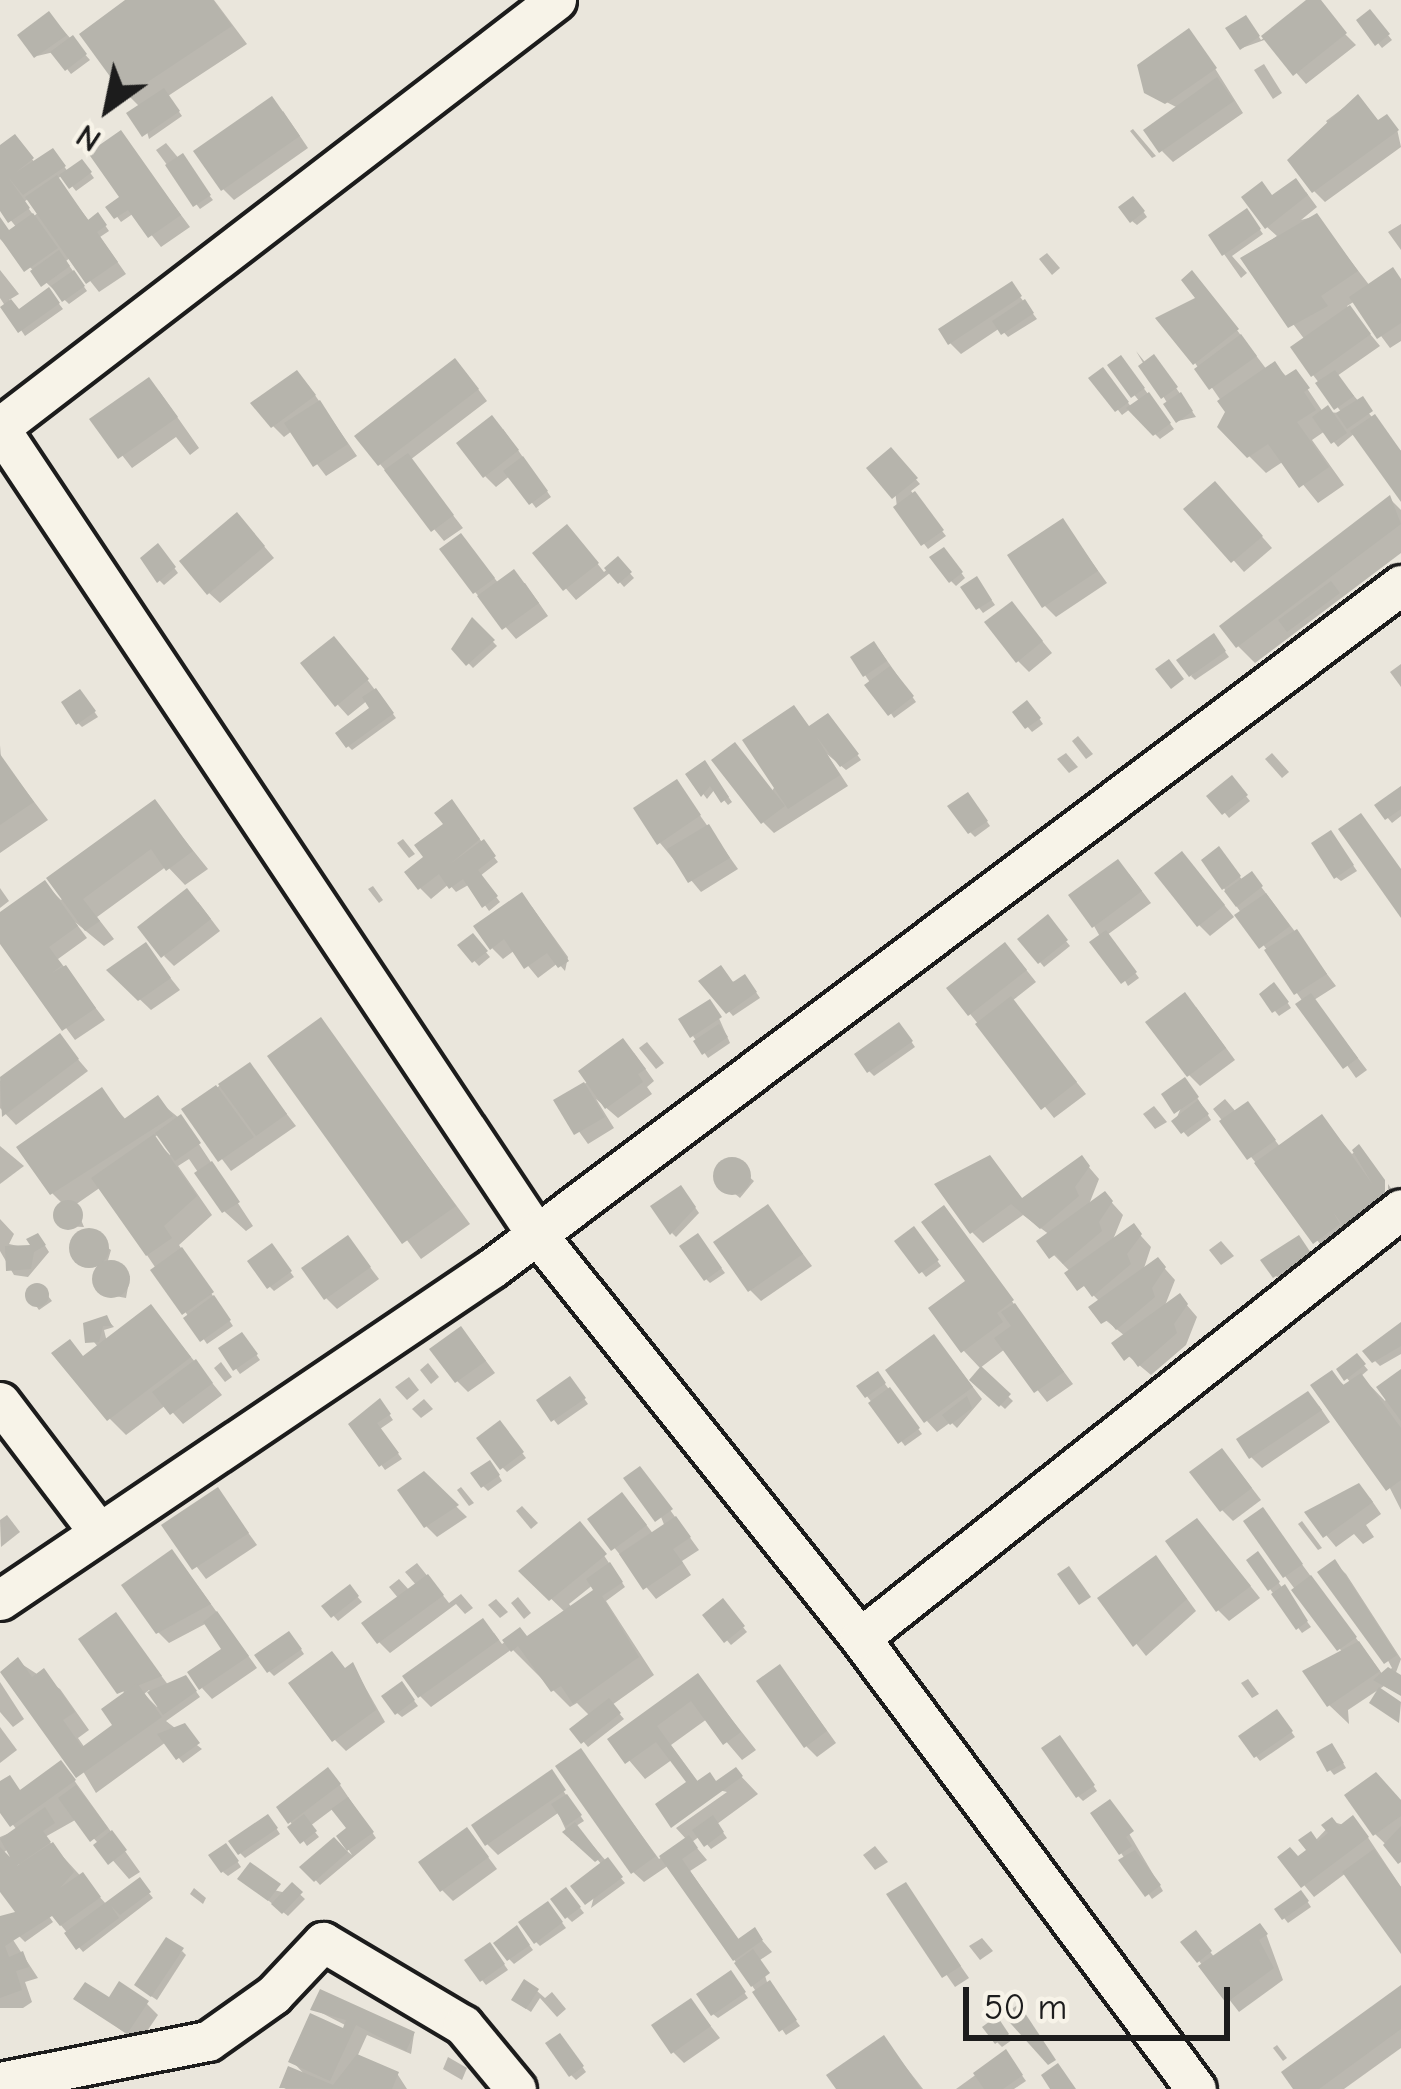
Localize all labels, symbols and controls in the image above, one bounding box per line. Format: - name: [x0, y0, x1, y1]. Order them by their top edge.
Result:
- north arrow: [48, 48, 168, 168]
- text: N: [69, 116, 108, 160]
- scale bar: [969, 1963, 1236, 2037]
- text: 50 m: [984, 1987, 1067, 2028]

